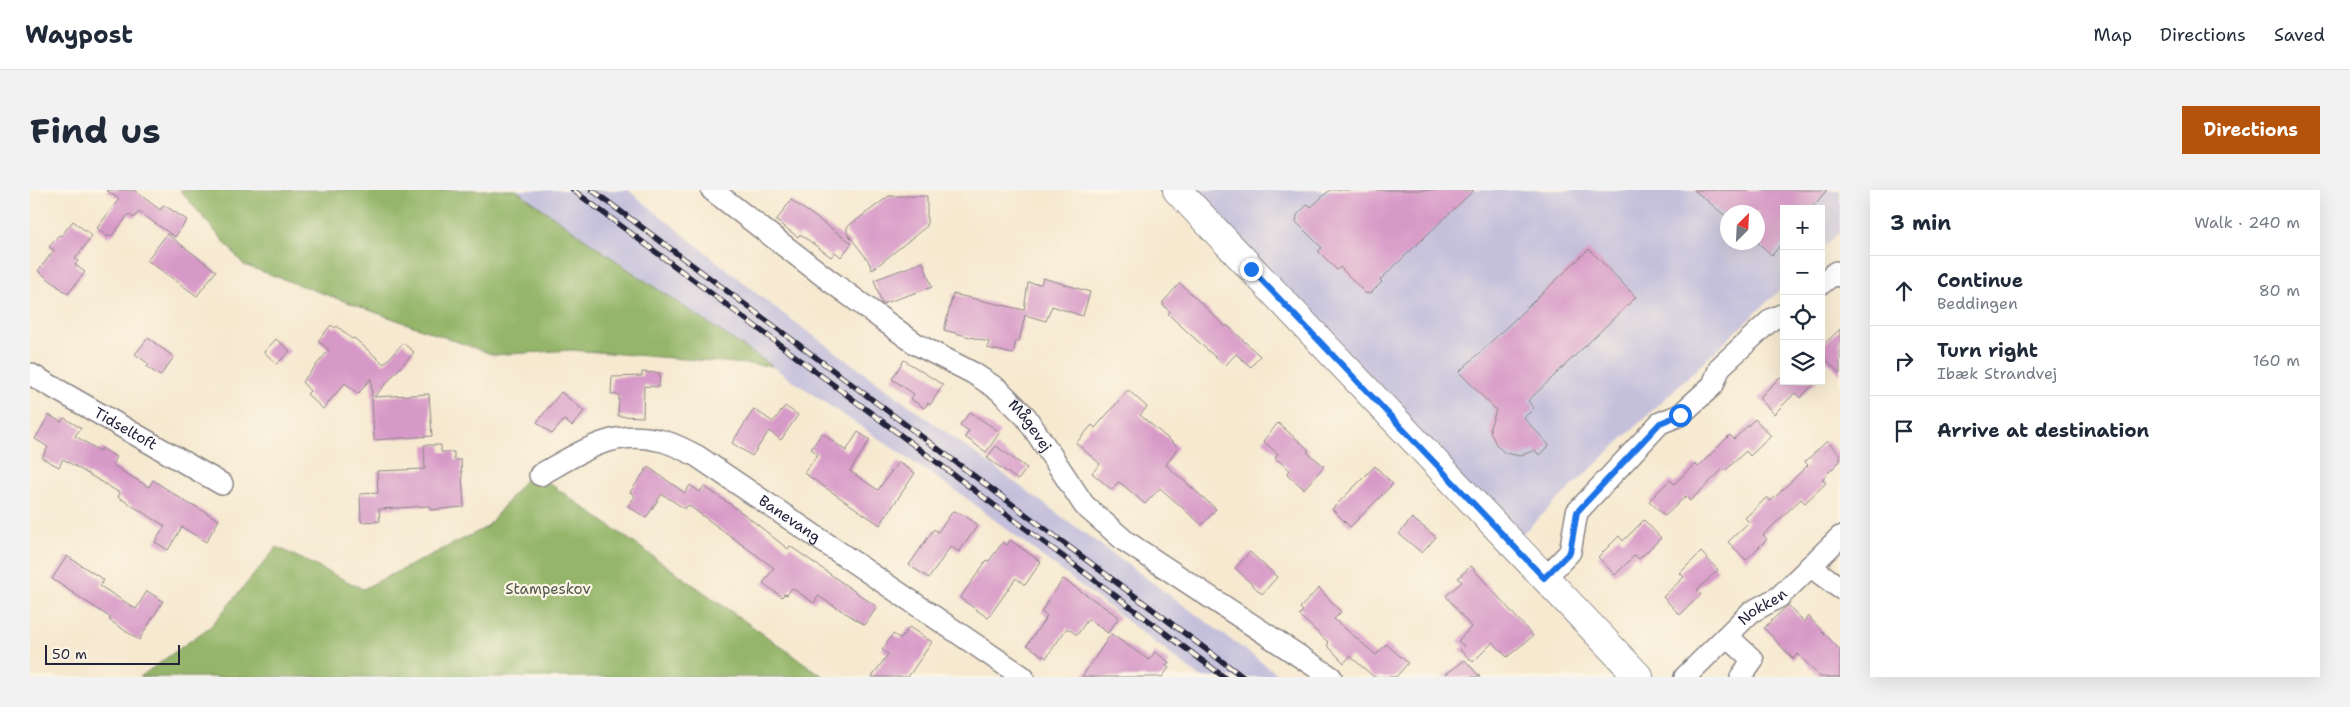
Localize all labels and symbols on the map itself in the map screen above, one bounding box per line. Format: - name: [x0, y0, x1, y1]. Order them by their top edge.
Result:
- north arrow: [1720, 205, 1765, 250]
- route end: [1240, 258, 1263, 281]
- street label: Mågevej: [1004, 395, 1056, 456]
- street label: Tidseltoft: [90, 403, 161, 455]
- route start: [1669, 404, 1692, 427]
- street label: Banevang: [755, 491, 825, 547]
- park label: Stampeskov: [505, 579, 591, 599]
- street label: Nokken: [1733, 584, 1791, 629]
- scale bar: [45, 642, 180, 665]

